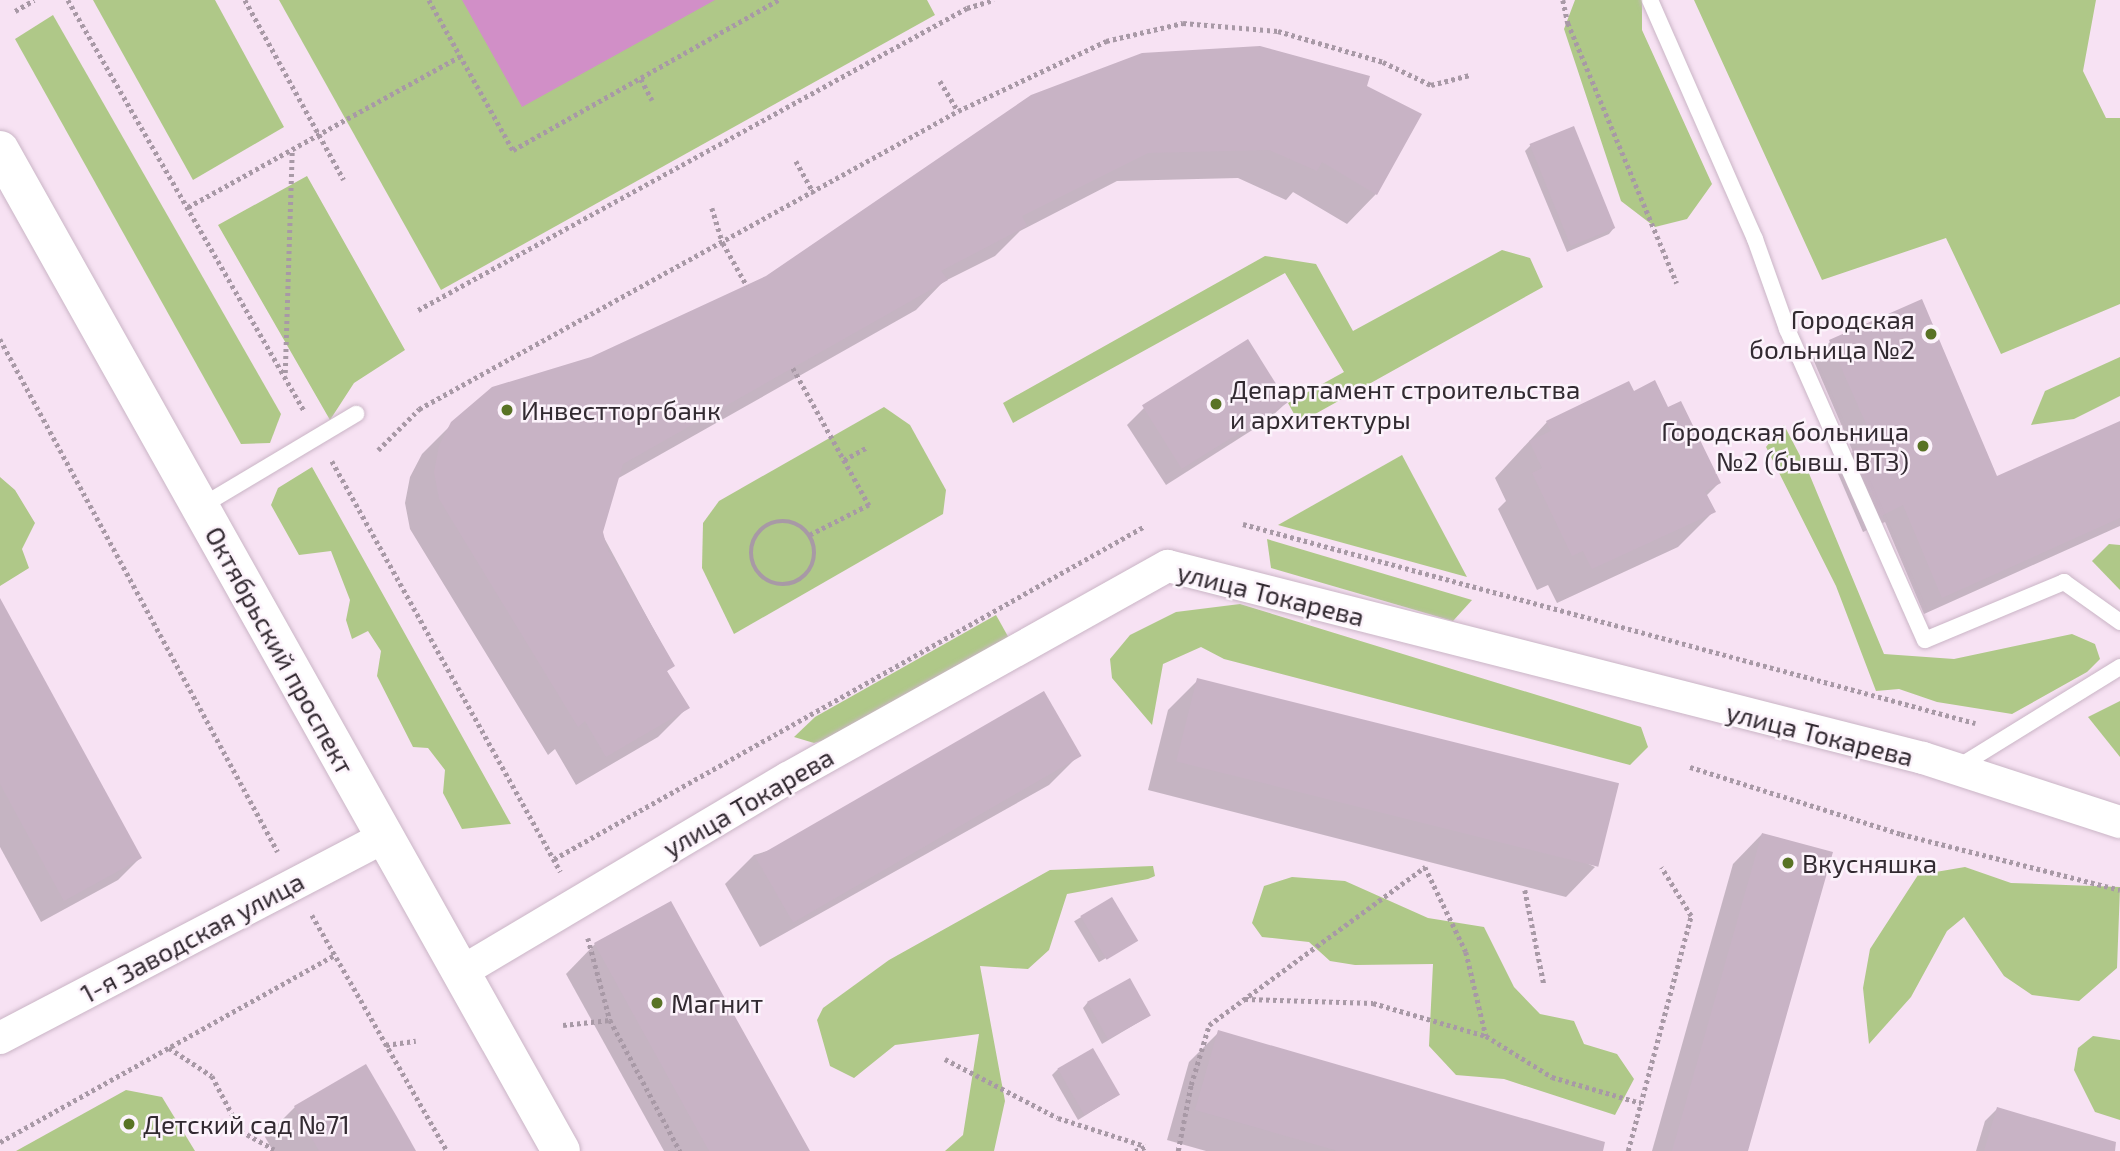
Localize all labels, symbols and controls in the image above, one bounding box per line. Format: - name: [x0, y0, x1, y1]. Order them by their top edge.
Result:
- place label: Городская больница №2: [1749, 303, 1915, 364]
- marker: Городская больница №2: [1921, 324, 1941, 344]
- place label: Департамент строительства и архитектуры: [1230, 373, 1580, 434]
- place label: Инвестторгбанк: [521, 394, 721, 426]
- marker: Департамент строительства и архитектуры: [1208, 396, 1224, 412]
- marker: Инвестторгбанк: [499, 402, 515, 418]
- place label: Городская больница №2 (бывш. ВТЗ): [1661, 415, 1909, 476]
- marker: Городская больница №2 (бывш. ВТЗ): [1915, 438, 1931, 454]
- street label: Октябрьский проспект: [199, 521, 361, 779]
- street label: улица Токарева: [1174, 556, 1368, 632]
- street label: улица Токарева: [1723, 696, 1917, 772]
- street label: улица Токарева: [657, 741, 839, 863]
- place label: Вкусняшка: [1802, 847, 1937, 879]
- marker: Вкусняшка: [1780, 855, 1796, 871]
- street label: 1-я Заводская улица: [75, 865, 309, 1009]
- place label: Магнит: [671, 987, 763, 1019]
- marker: Магнит: [649, 995, 665, 1011]
- place label: Детский сад №71: [143, 1108, 350, 1140]
- marker: Детский сад №71: [121, 1116, 137, 1132]

